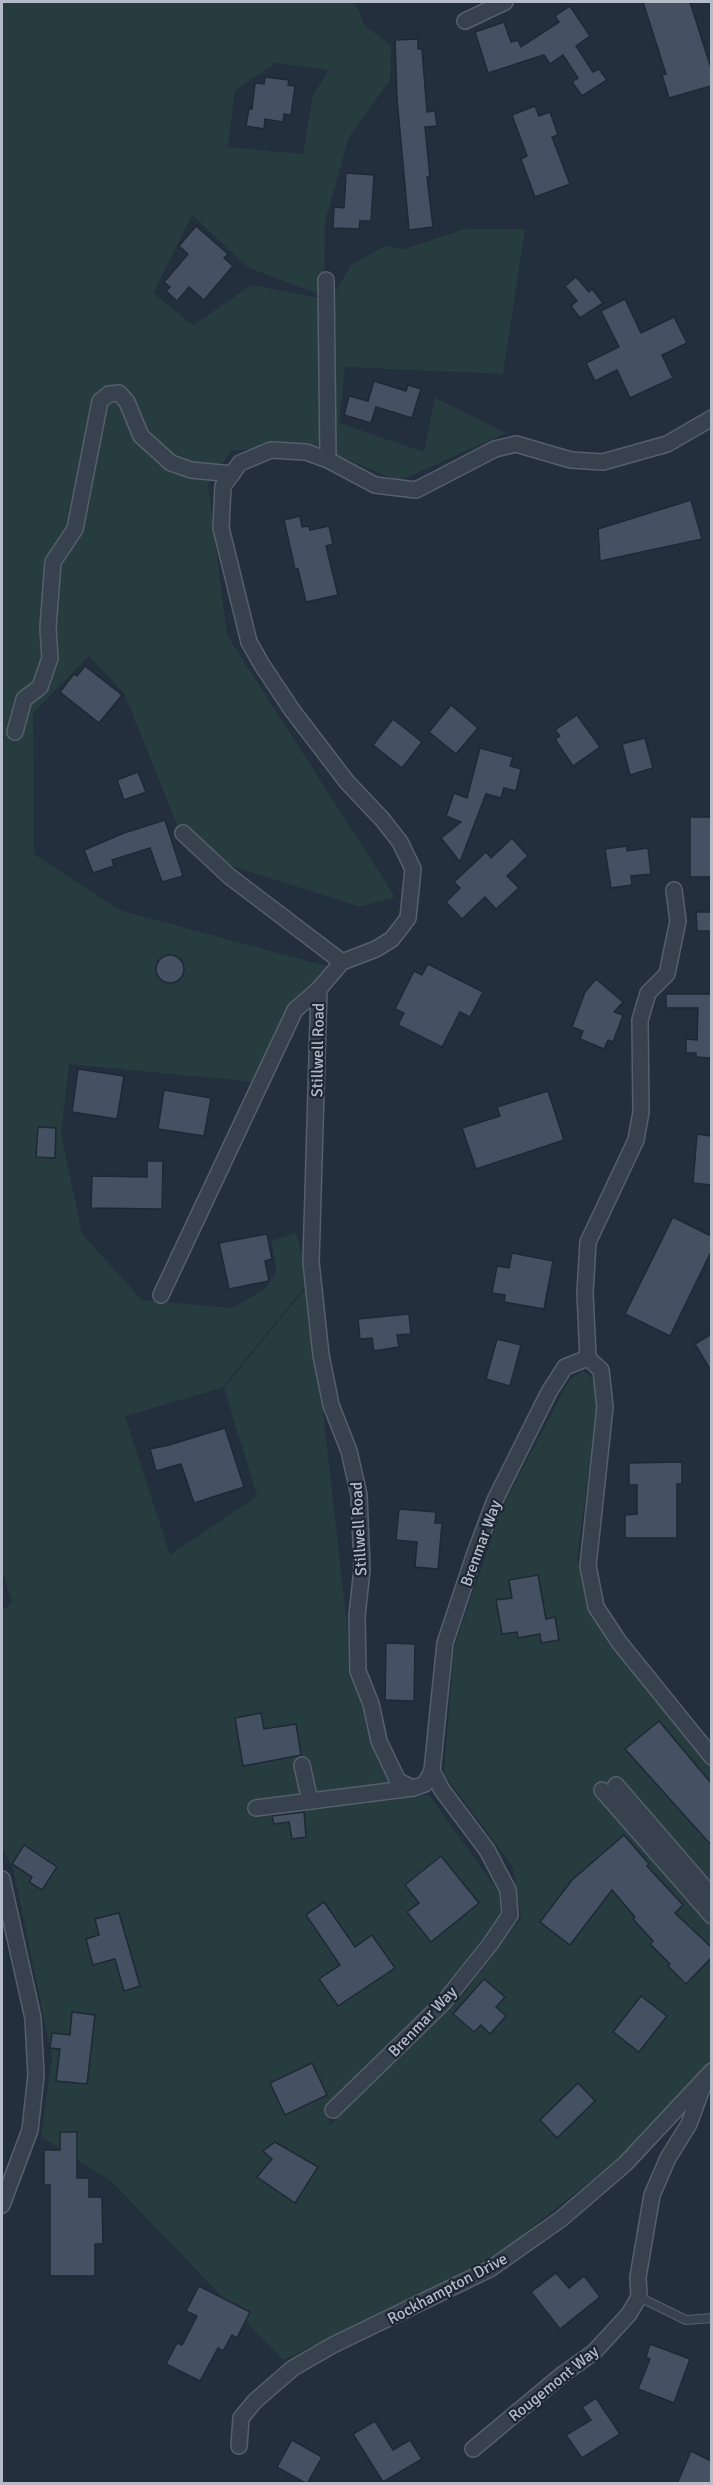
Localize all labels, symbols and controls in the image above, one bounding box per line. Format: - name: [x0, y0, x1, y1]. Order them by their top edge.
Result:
- street label: Stillwell Road: [307, 1003, 329, 1097]
- street label: Stillwell Road: [347, 1481, 371, 1577]
- street label: Brenmar Way: [456, 1497, 506, 1589]
- street label: Brenmar Way: [384, 1982, 462, 2061]
- street label: Rockhampton Drive: [384, 2249, 511, 2329]
- street label: Rougemont Way: [504, 2341, 603, 2426]

